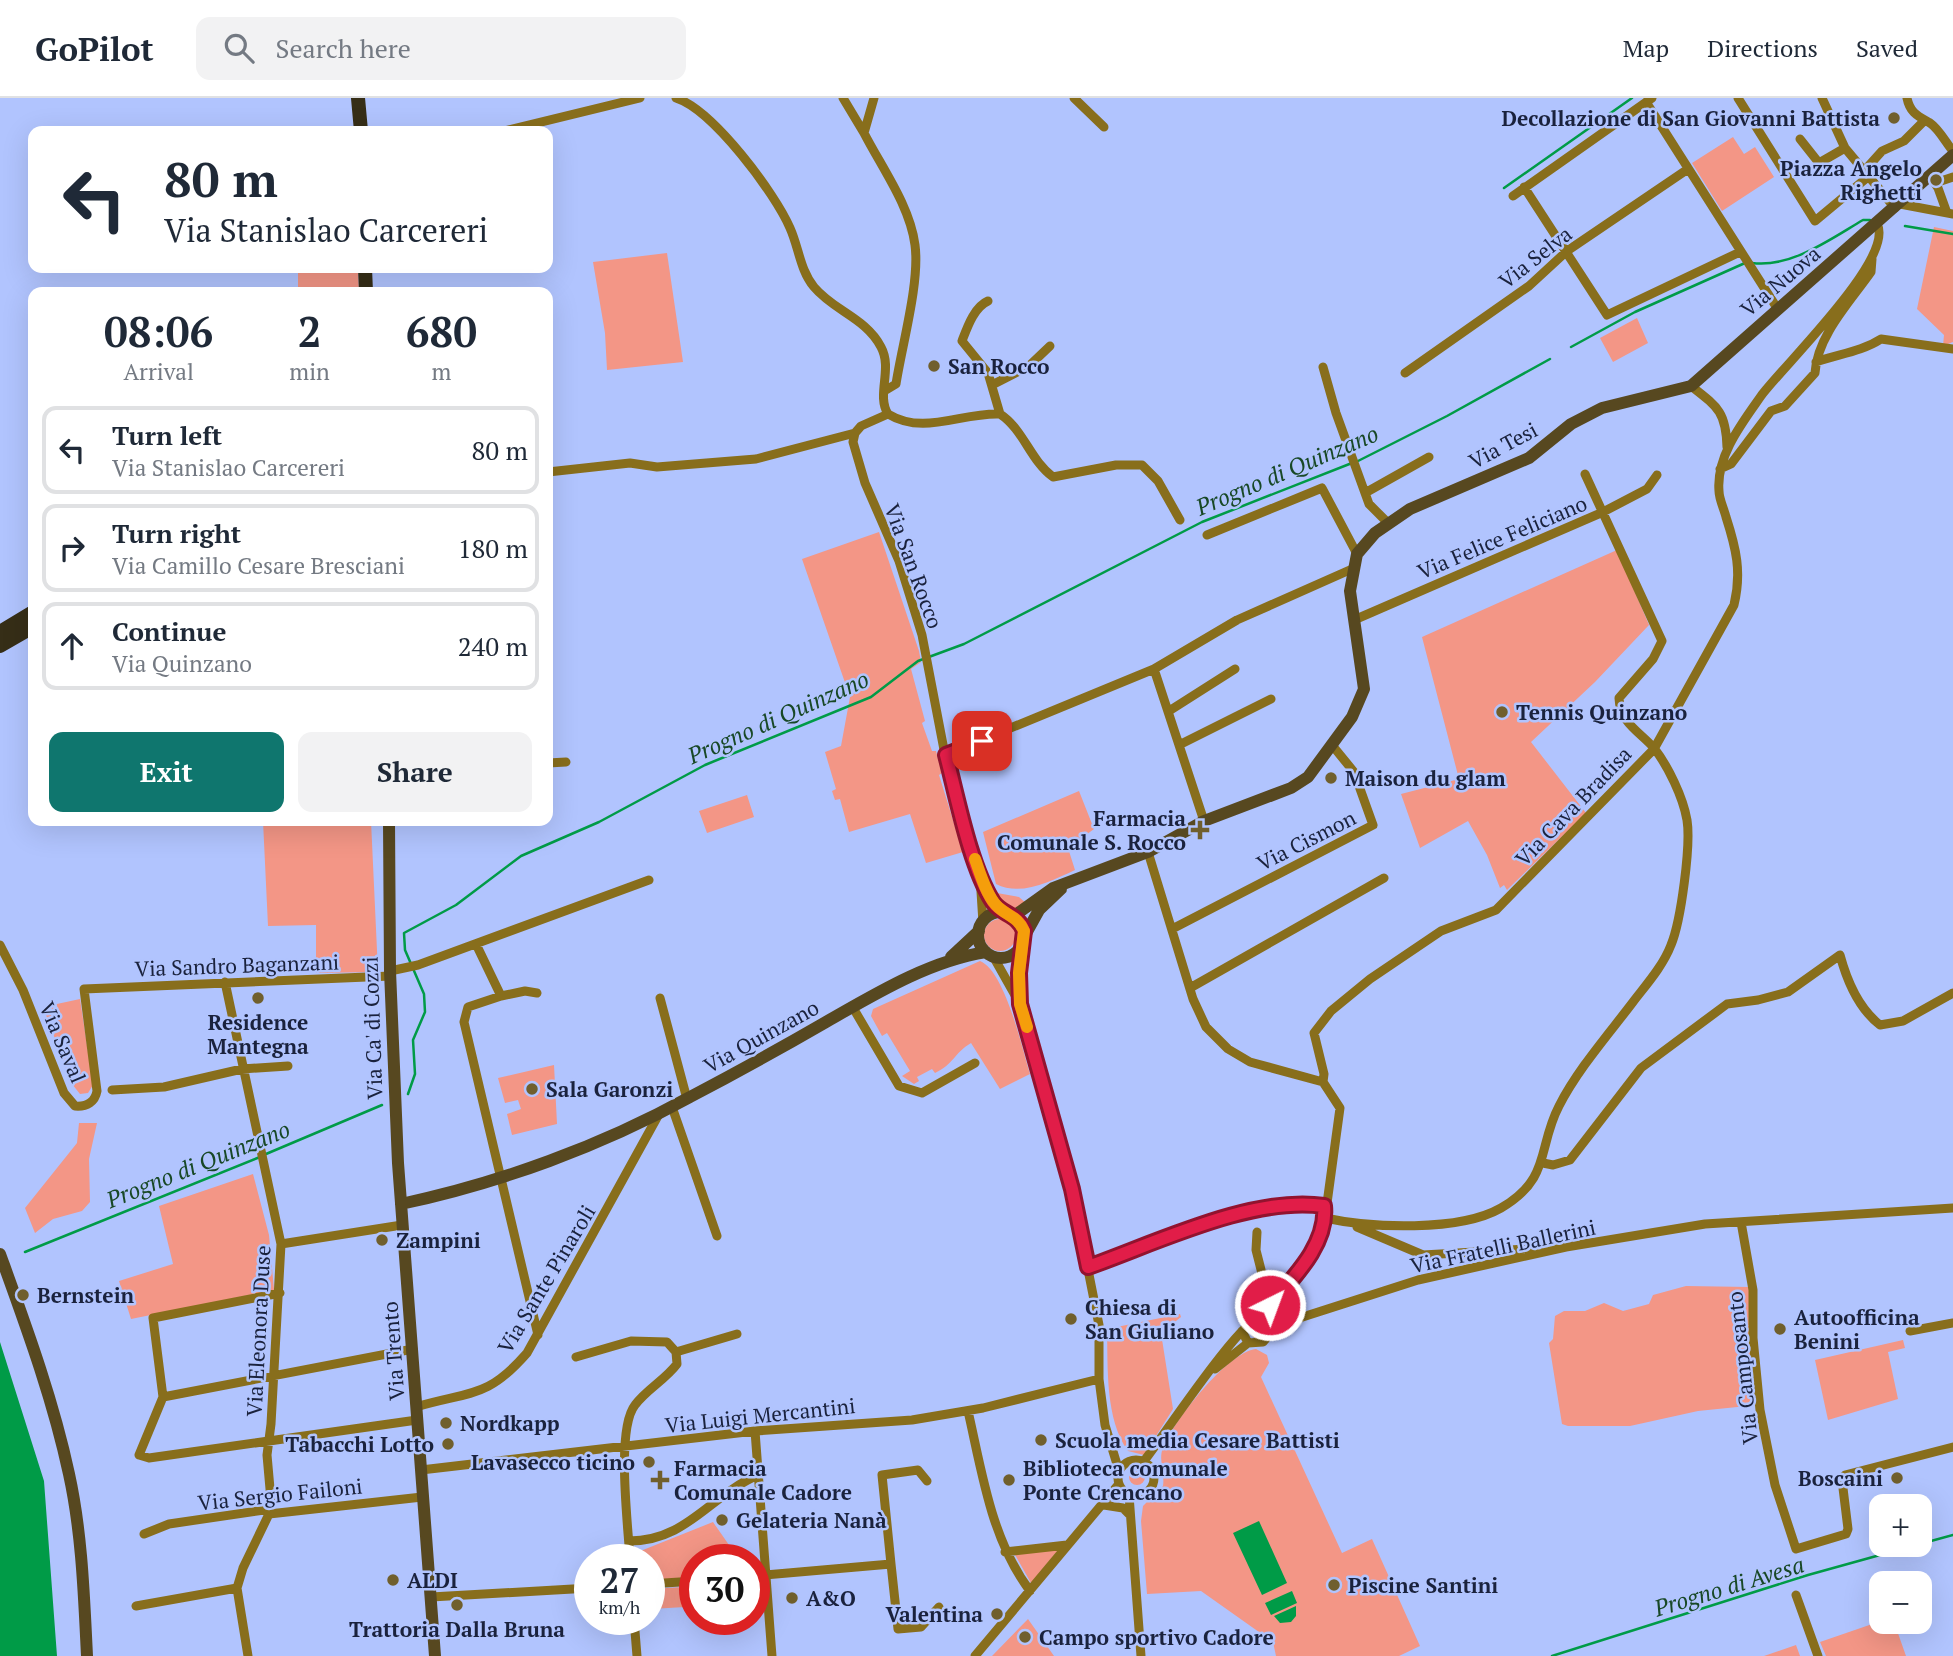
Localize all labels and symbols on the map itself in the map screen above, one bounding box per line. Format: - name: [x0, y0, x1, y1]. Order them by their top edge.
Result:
- place label: Decollazione di San Giovanni Battista: [1502, 104, 1880, 132]
- marker: Decollazione di San Giovanni Battista: [1886, 110, 1902, 126]
- place label: Piazza Angelo Righetti: [1780, 154, 1922, 206]
- marker: Piazza Angelo Righetti: [1928, 172, 1944, 188]
- street label: Via Selva: [1493, 219, 1578, 294]
- street label: Via Nuova: [1734, 239, 1826, 323]
- place label: San Rocco: [948, 352, 1049, 380]
- marker: San Rocco: [926, 358, 942, 374]
- street label: Via Tesi: [1464, 415, 1542, 475]
- water label: Progno di Quinzano: [1190, 418, 1383, 523]
- street label: Via Felice Feliciano: [1413, 489, 1591, 585]
- street label: Via San Rocco: [878, 500, 950, 632]
- water label: Progno di Quinzano: [681, 663, 874, 771]
- place label: Tennis Quinzano: [1516, 698, 1687, 726]
- marker: Tennis Quinzano: [1494, 704, 1510, 720]
- pin: [952, 711, 1012, 771]
- street label: Via Cava Bradisa: [1509, 740, 1638, 872]
- place label: Maison du glam: [1345, 764, 1506, 792]
- marker: Maison du glam: [1323, 770, 1339, 786]
- street label: Via Cismon: [1252, 803, 1361, 877]
- place label: Farmacia Comunale S. Rocco: [997, 804, 1186, 856]
- marker: Farmacia Comunale S. Rocco: [1192, 822, 1208, 838]
- street label: Via Sandro Baganzani: [134, 947, 340, 983]
- street label: Via Ca' di Cozzi: [356, 956, 388, 1100]
- marker: Residence Mantegna: [250, 990, 266, 1006]
- street label: Via Quinzano: [698, 993, 824, 1079]
- street label: Via Saval: [33, 997, 93, 1087]
- place label: Residence Mantegna: [207, 1008, 309, 1060]
- place label: Sala Garonzi: [546, 1075, 673, 1103]
- marker: Sala Garonzi: [524, 1081, 540, 1097]
- water label: Progno di Quinzano: [101, 1113, 294, 1215]
- street label: Via Sante Pinaroli: [491, 1200, 601, 1358]
- street label: Via Fratelli Ballerini: [1408, 1213, 1598, 1279]
- place label: Zampini: [396, 1226, 481, 1254]
- marker: Zampini: [374, 1232, 390, 1248]
- street label: Via Eleonora Duse: [240, 1245, 276, 1417]
- position arrow: [1233, 1268, 1307, 1342]
- place label: Bernstein: [37, 1281, 135, 1309]
- marker: Bernstein: [15, 1287, 31, 1303]
- street label: Via Camposanto: [1720, 1290, 1764, 1446]
- place label: Chiesa di San Giuliano: [1085, 1293, 1214, 1345]
- street label: Via Trento: [376, 1301, 410, 1401]
- place label: Autoofficina Benini: [1794, 1303, 1920, 1355]
- marker: Chiesa di San Giuliano: [1063, 1311, 1079, 1327]
- marker: Autoofficina Benini: [1772, 1321, 1788, 1337]
- street label: Via Luigi Mercantini: [663, 1391, 857, 1439]
- place label: Nordkapp: [460, 1409, 560, 1437]
- marker: Nordkapp: [438, 1415, 454, 1431]
- place label: Scuola media Cesare Battisti: [1055, 1426, 1340, 1454]
- place label: Tabacchi Lotto: [285, 1430, 434, 1458]
- marker: Scuola media Cesare Battisti: [1033, 1432, 1049, 1448]
- marker: Tabacchi Lotto: [440, 1436, 456, 1452]
- place label: Lavasecco ticino: [471, 1448, 635, 1476]
- marker: Lavasecco ticino: [641, 1454, 657, 1470]
- place label: Farmacia Comunale Cadore: [674, 1454, 852, 1506]
- place label: Biblioteca comunale Ponte Crencano: [1023, 1454, 1228, 1506]
- place label: Boscaini: [1798, 1464, 1883, 1492]
- marker: Boscaini: [1889, 1470, 1905, 1486]
- street label: Via Sergio Failoni: [196, 1471, 364, 1517]
- marker: Farmacia Comunale Cadore: [652, 1472, 668, 1488]
- marker: Biblioteca comunale Ponte Crencano: [1001, 1472, 1017, 1488]
- place label: Gelateria Nanà: [736, 1506, 887, 1534]
- marker: Gelateria Nanà: [714, 1512, 730, 1528]
- speed limit sign: 30: [679, 1544, 770, 1635]
- water label: Progno di Avesa: [1649, 1548, 1808, 1624]
- place label: ALDI: [407, 1566, 458, 1594]
- place label: Piscine Santini: [1348, 1571, 1498, 1599]
- marker: ALDI: [385, 1572, 401, 1588]
- marker: Piscine Santini: [1326, 1577, 1342, 1593]
- place label: A&O: [806, 1584, 856, 1612]
- marker: A&O: [784, 1590, 800, 1606]
- marker: Trattoria Dalla Bruna: [449, 1597, 465, 1613]
- place label: Valentina: [885, 1600, 983, 1628]
- marker: Valentina: [989, 1606, 1005, 1622]
- place label: Trattoria Dalla Bruna: [349, 1615, 565, 1643]
- place label: Campo sportivo Cadore: [1039, 1623, 1274, 1651]
- marker: Campo sportivo Cadore: [1017, 1629, 1033, 1645]

